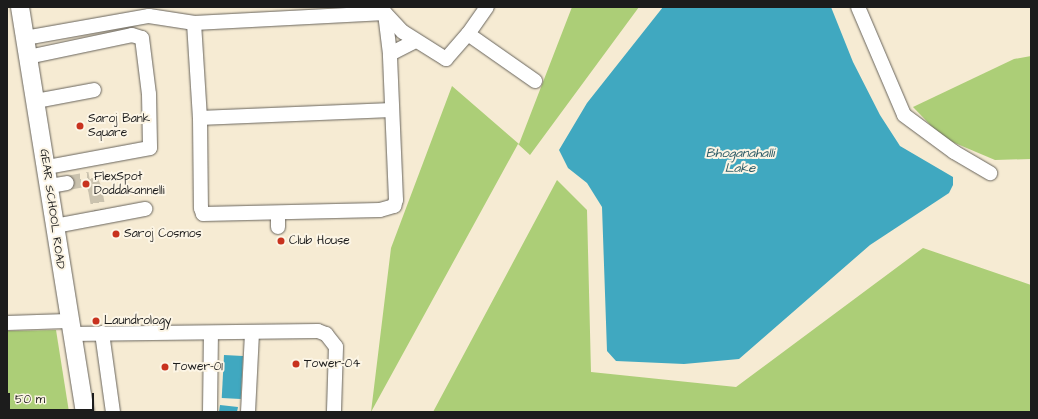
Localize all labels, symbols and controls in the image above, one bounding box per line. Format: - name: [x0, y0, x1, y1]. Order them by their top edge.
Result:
- place label: Saroj Bank Square: [88, 112, 150, 140]
- marker: Saroj Bank Square: [75, 121, 85, 131]
- water label: Bhoganahalli Lake: [706, 146, 774, 177]
- street label: GEAR SCHOOL ROAD: [36, 148, 68, 270]
- place label: FlexSpot Doddakannelli: [94, 170, 164, 198]
- marker: FlexSpot Doddakannelli: [81, 179, 91, 189]
- place label: Saroj Cosmos: [124, 227, 202, 241]
- marker: Saroj Cosmos: [111, 229, 121, 239]
- place label: Club House: [289, 234, 350, 248]
- marker: Club House: [276, 236, 286, 246]
- place label: Laundrology: [104, 314, 171, 328]
- marker: Laundrology: [91, 316, 101, 326]
- place label: Tower-04: [304, 357, 361, 371]
- marker: Tower-04: [291, 359, 301, 369]
- place label: Tower-01: [173, 360, 223, 374]
- marker: Tower-01: [160, 362, 170, 372]
- scale bar: [10, 385, 96, 411]
- text: 50 m: [15, 391, 45, 408]

